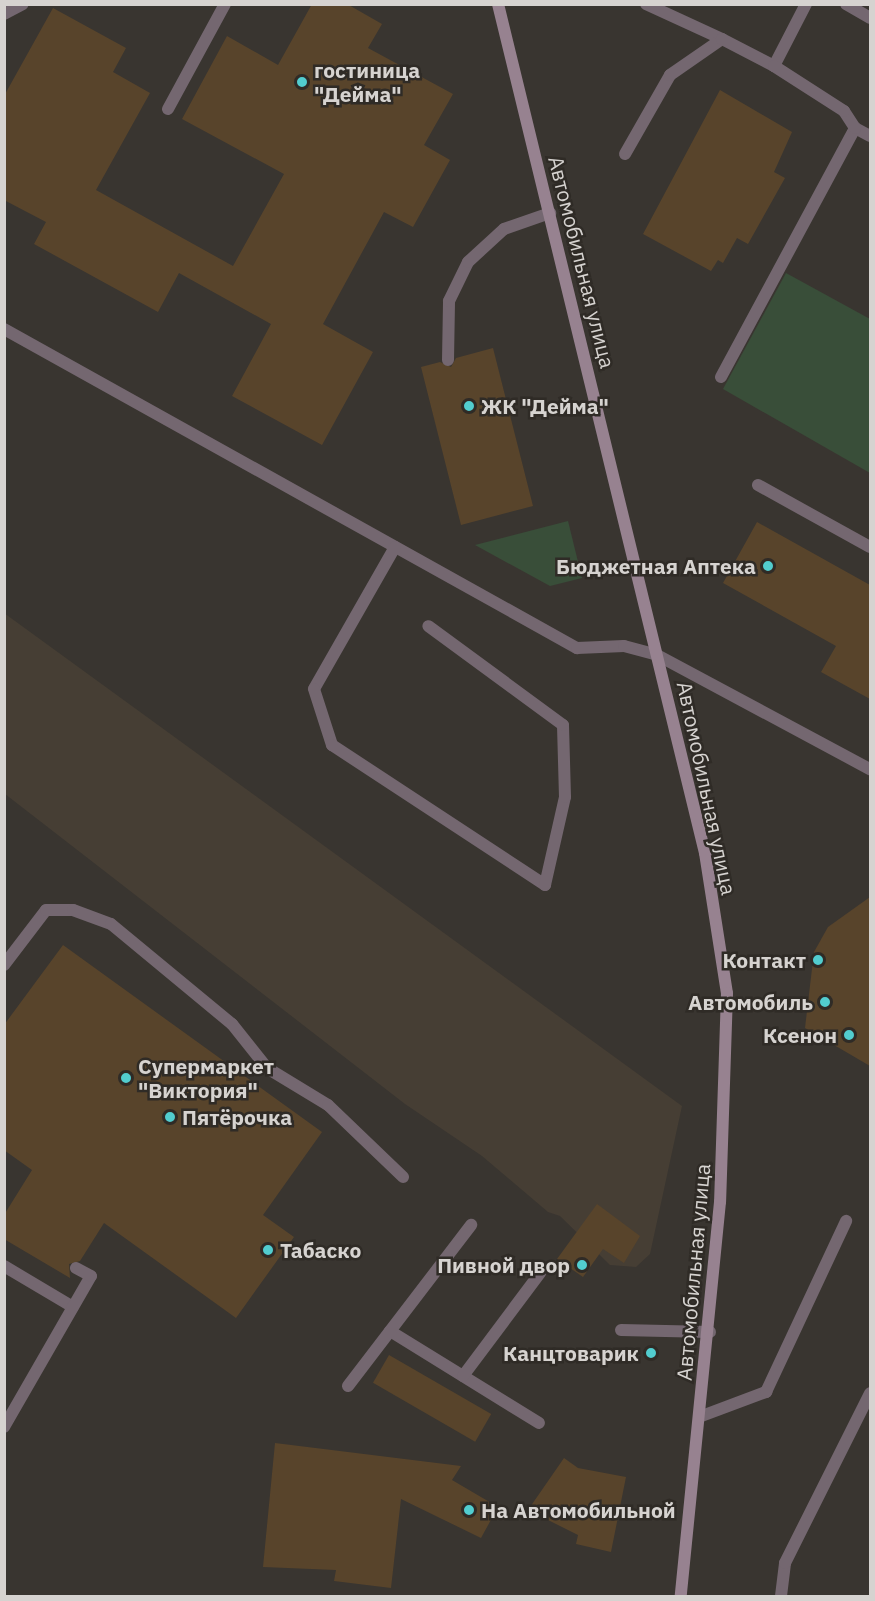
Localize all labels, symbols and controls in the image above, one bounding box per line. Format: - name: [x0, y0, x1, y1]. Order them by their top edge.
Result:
- place label: гостиница "Дейма": [314, 57, 420, 107]
- marker: гостиница "Дейма": [295, 75, 309, 89]
- street label: Автомобильная улица: [543, 153, 621, 371]
- place label: ЖК "Дейма": [481, 393, 609, 419]
- marker: ЖК "Дейма": [462, 399, 476, 413]
- place label: Бюджетная Аптека: [556, 553, 756, 579]
- marker: Бюджетная Аптека: [761, 559, 775, 573]
- street label: Автомобильная улица: [672, 679, 742, 897]
- place label: Контакт: [722, 947, 806, 973]
- marker: Контакт: [811, 953, 825, 967]
- place label: Автомобиль: [688, 989, 813, 1015]
- marker: Автомобиль: [818, 995, 832, 1009]
- place label: Ксенон: [763, 1022, 837, 1048]
- marker: Ксенон: [842, 1028, 856, 1042]
- place label: Супермаркет "Виктория": [138, 1053, 274, 1103]
- marker: Супермаркет "Виктория": [119, 1071, 133, 1085]
- place label: Пятёрочка: [182, 1104, 292, 1130]
- marker: Пятёрочка: [163, 1110, 177, 1124]
- street label: Автомобильная улица: [671, 1162, 715, 1382]
- place label: Табаско: [280, 1237, 361, 1263]
- marker: Табаско: [261, 1243, 275, 1257]
- place label: Пивной двор: [437, 1252, 570, 1278]
- marker: Пивной двор: [575, 1258, 589, 1272]
- place label: Канцтоварик: [503, 1340, 639, 1366]
- marker: Канцтоварик: [644, 1346, 658, 1360]
- place label: На Автомобильной: [481, 1497, 676, 1523]
- marker: На Автомобильной: [462, 1503, 476, 1517]

